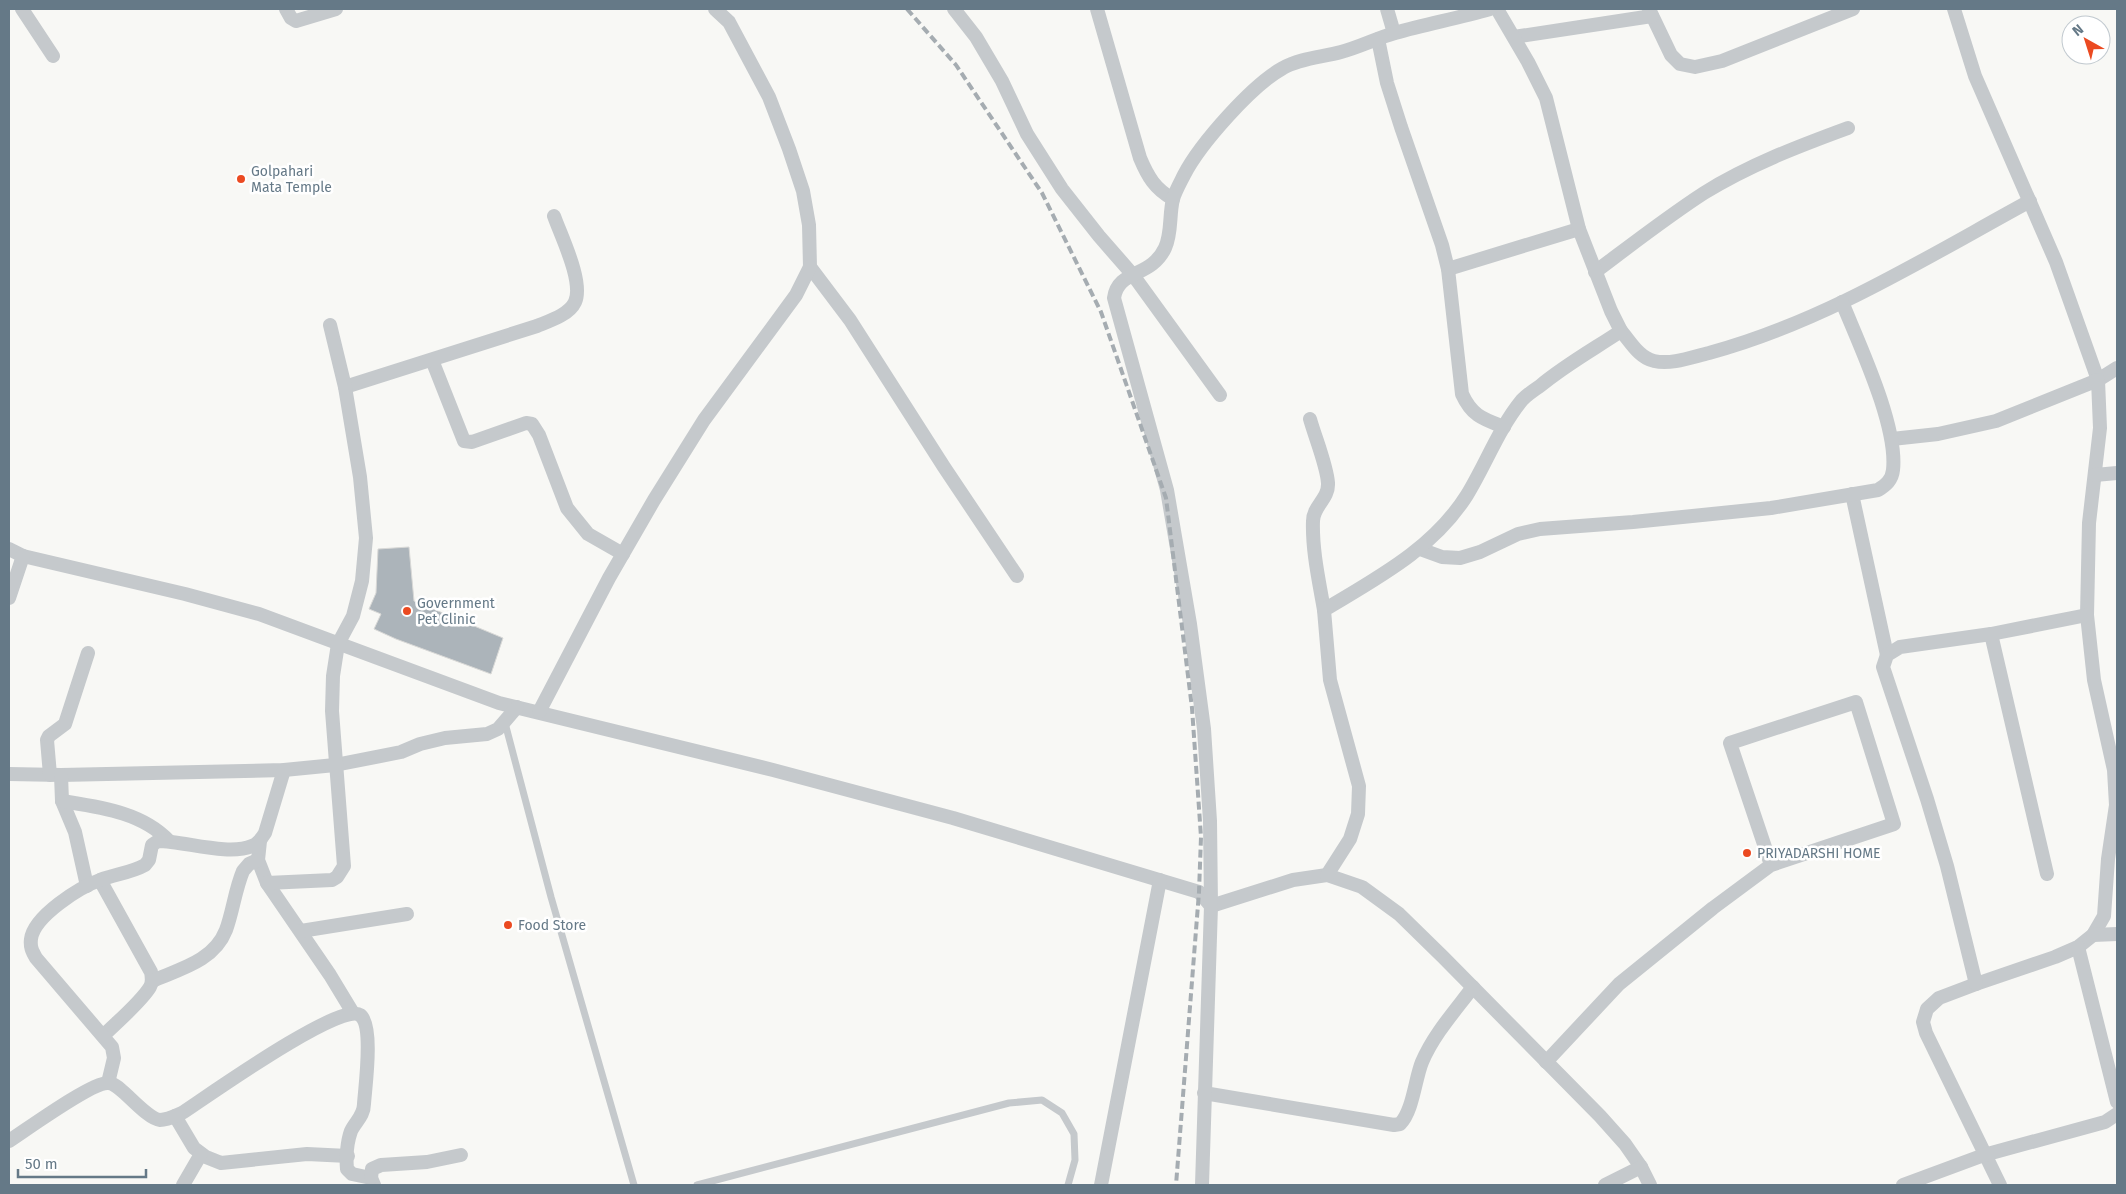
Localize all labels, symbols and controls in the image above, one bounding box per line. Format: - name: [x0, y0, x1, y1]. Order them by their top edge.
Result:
- north arrow: [2061, 15, 2111, 65]
- text: N: [2069, 21, 2087, 40]
- place label: Golpahari Mata Temple: [251, 163, 332, 196]
- marker: Golpahari Mata Temple: [235, 173, 247, 185]
- place label: Government Pet Clinic: [417, 595, 496, 628]
- marker: Government Pet Clinic: [401, 605, 413, 617]
- place label: PRIYADARSHI HOME: [1757, 845, 1881, 862]
- marker: PRIYADARSHI HOME: [1741, 847, 1753, 859]
- place label: Food Store: [518, 917, 586, 934]
- marker: Food Store: [502, 919, 514, 931]
- scale bar: [18, 1146, 145, 1178]
- text: 50 m: [25, 1155, 58, 1173]

